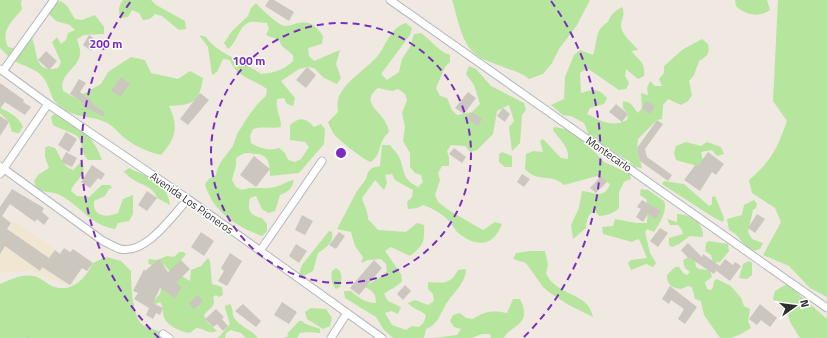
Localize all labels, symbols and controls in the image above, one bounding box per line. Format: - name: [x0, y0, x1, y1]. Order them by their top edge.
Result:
- text: 200 m: [90, 34, 122, 53]
- text: 100 m: [233, 51, 265, 70]
- street label: Montecarlo: [583, 132, 635, 176]
- centre of rings: [334, 146, 348, 160]
- street label: Avenida Los Pioneros: [147, 168, 237, 238]
- north arrow: [775, 286, 815, 326]
- text: N: [796, 298, 813, 309]

